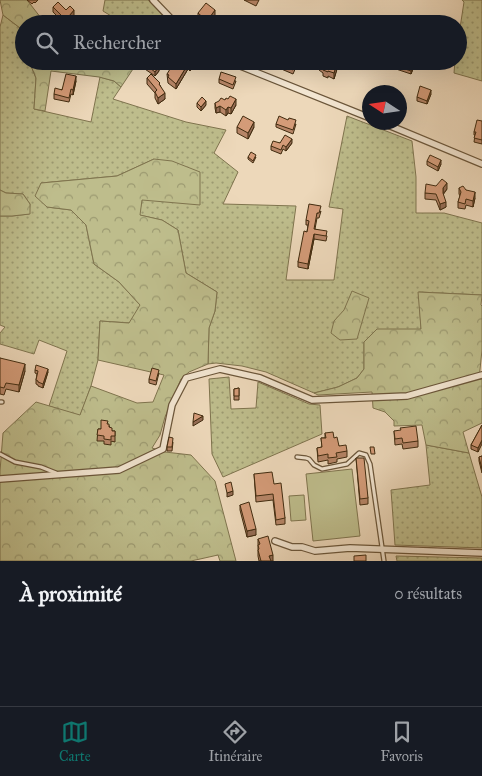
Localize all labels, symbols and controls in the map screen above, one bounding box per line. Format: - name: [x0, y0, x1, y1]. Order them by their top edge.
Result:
- search box: [15, 15, 467, 70]
- icon: search: [33, 29, 61, 57]
- text: Rechercher: [73, 31, 161, 54]
- north arrow: [362, 85, 407, 130]
- text: À proximité: [20, 581, 122, 607]
- text: 0 résultats: [394, 584, 462, 603]
- tab: Carte: [59, 718, 91, 765]
- tab: Itinéraire: [209, 718, 262, 765]
- tab: Favoris: [380, 718, 423, 765]

